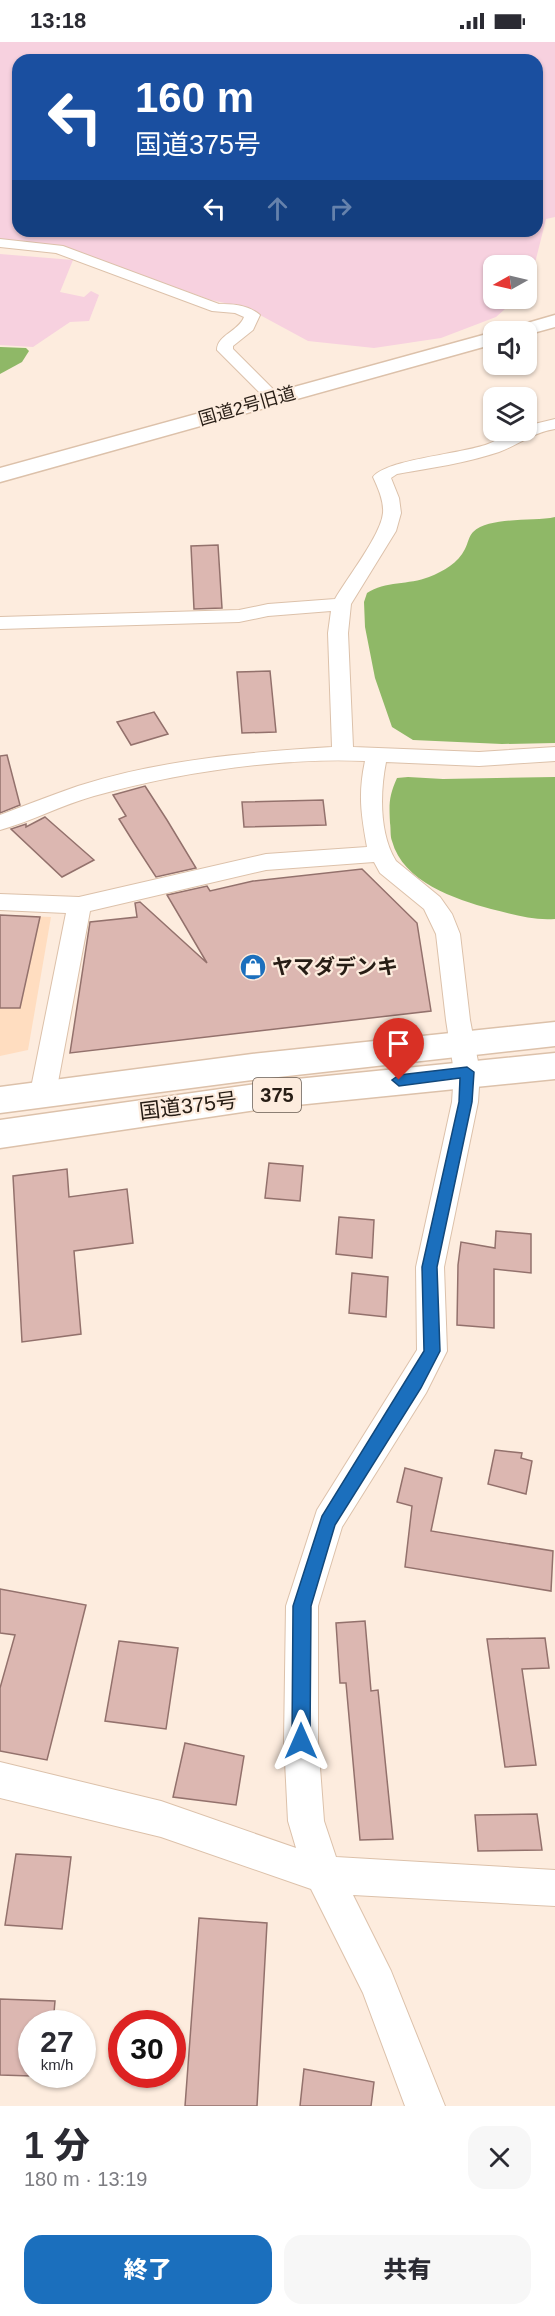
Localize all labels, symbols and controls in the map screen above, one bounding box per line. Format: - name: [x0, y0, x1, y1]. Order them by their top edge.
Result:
- text: 13:18: [30, 8, 86, 33]
- text: 160 m: [135, 74, 254, 121]
- icon: left: [36, 78, 114, 156]
- text: 国道375号: [135, 130, 261, 160]
- icon: left: [198, 192, 231, 225]
- icon: ahead: [261, 192, 294, 225]
- icon: right: [324, 192, 357, 225]
- north arrow: [483, 255, 537, 309]
- map controls: [483, 255, 537, 441]
- button: sound: [483, 321, 537, 375]
- street label: 国道2号旧道: [196, 383, 298, 429]
- button: layers: [483, 387, 537, 441]
- shop icon: ヤマダデンキ: [238, 952, 268, 982]
- place label: ヤマダデンキ: [272, 955, 398, 978]
- pin: [373, 1018, 424, 1080]
- icon: arrive: [382, 1027, 415, 1060]
- road number: 375: [253, 1078, 301, 1112]
- street label: 国道375号: [138, 1088, 238, 1123]
- position arrow: [269, 1709, 333, 1773]
- speed limit sign: 30: [108, 2010, 186, 2088]
- text: 27: [40, 2025, 74, 2058]
- text: km/h: [41, 2056, 73, 2073]
- text: 1 分: [24, 2125, 90, 2166]
- button: close: [468, 2126, 531, 2189]
- text: 180 m · 13:19: [24, 2168, 147, 2190]
- button: 終了: [24, 2235, 272, 2304]
- button: 共有: [284, 2235, 531, 2304]

